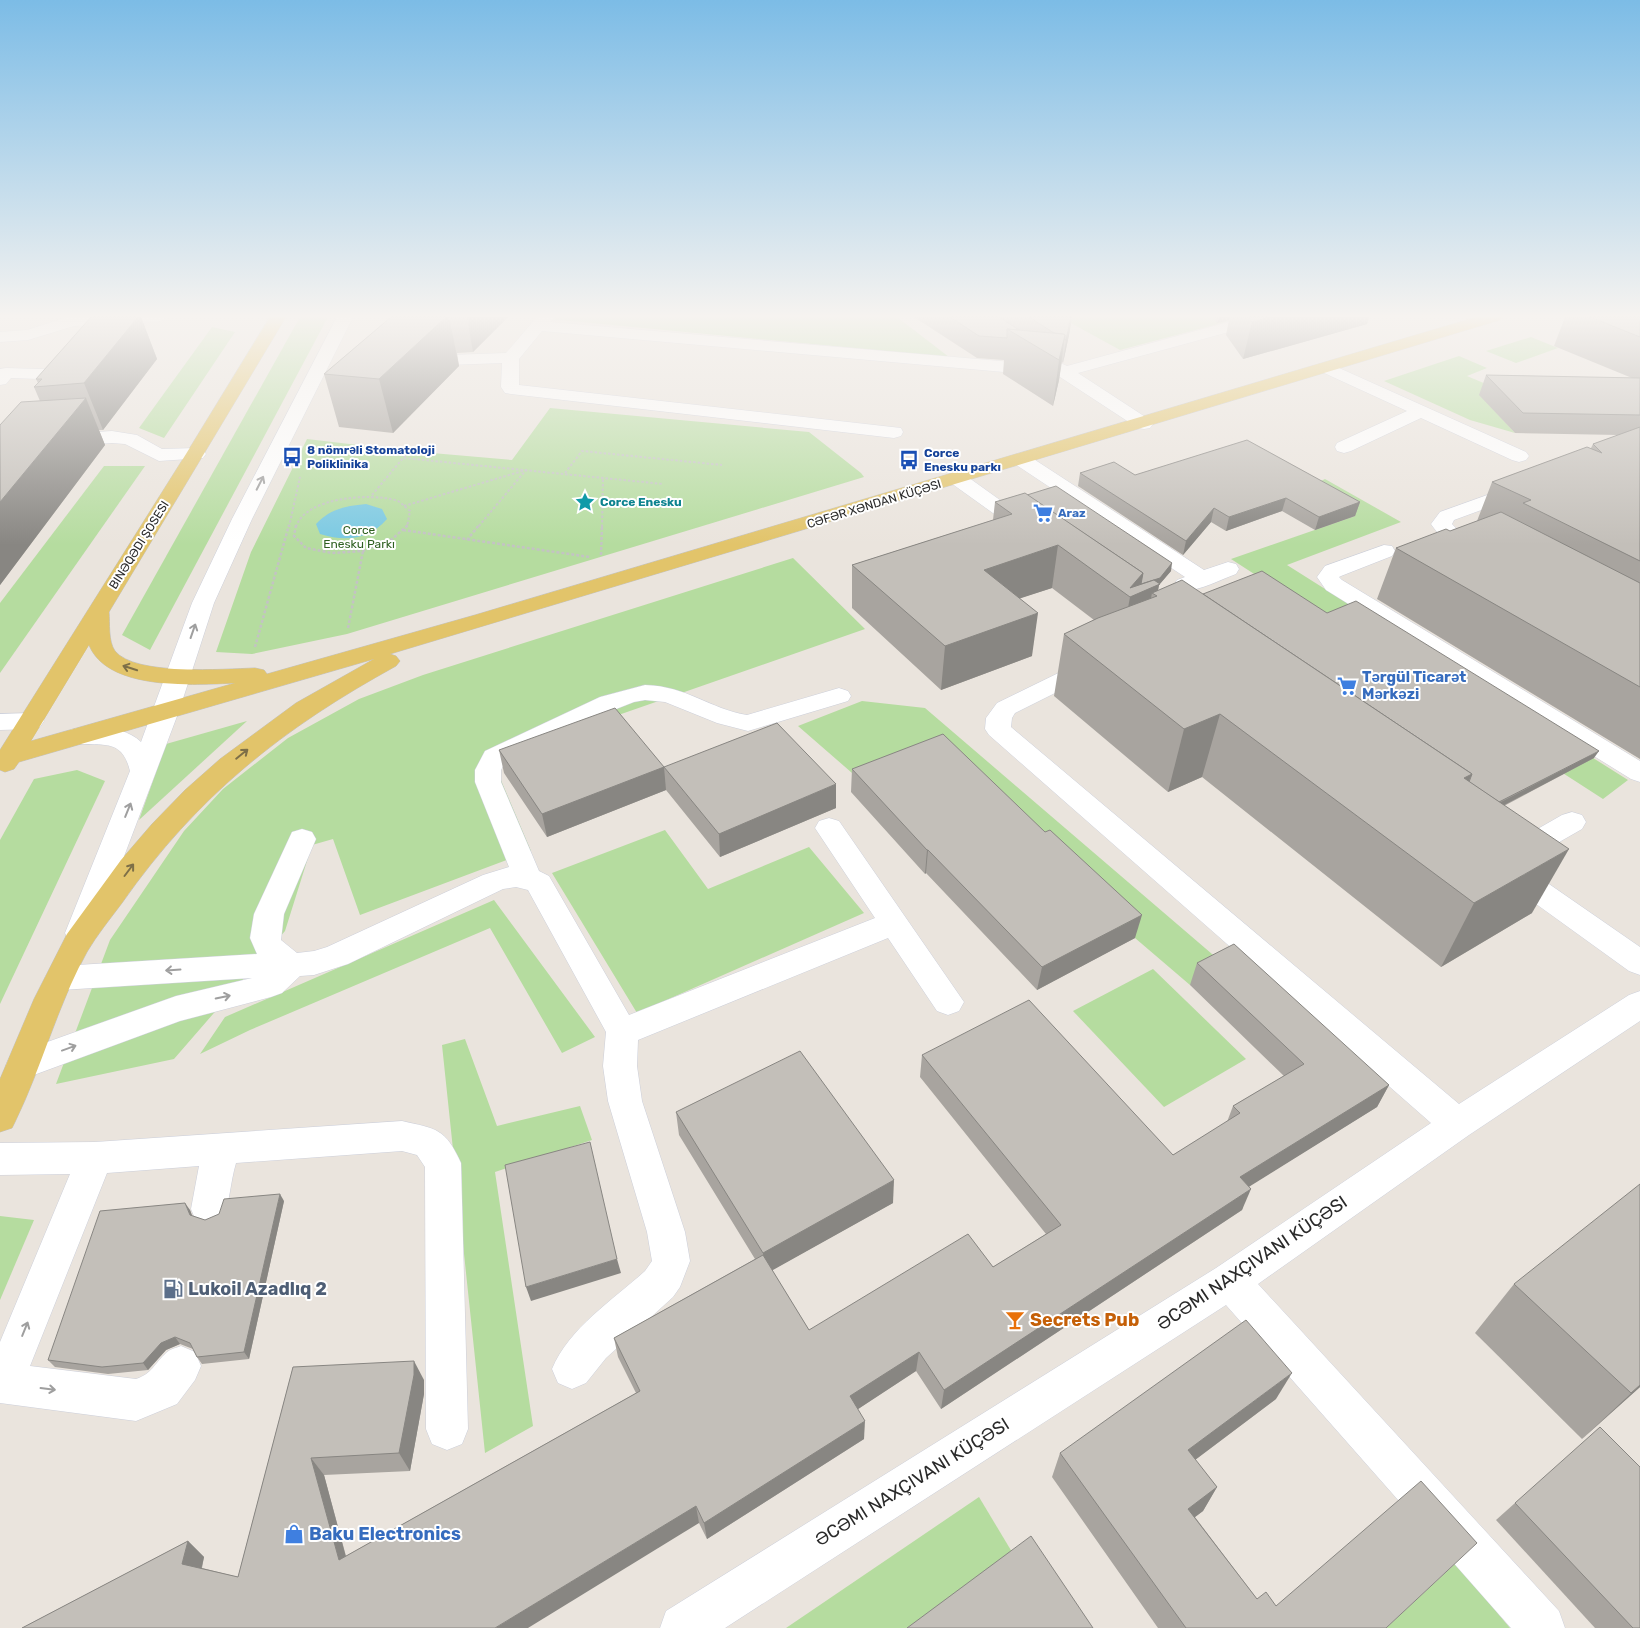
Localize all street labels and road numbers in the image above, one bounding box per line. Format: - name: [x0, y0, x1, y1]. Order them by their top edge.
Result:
- street label: CƏFƏR XƏNDAN KÜÇƏSI: [805, 477, 943, 531]
- street label: BINƏQƏDI ŞOSESI: [106, 498, 172, 592]
- street label: ƏCƏMI NAXÇIVANI KÜÇƏSI: [1153, 1191, 1351, 1335]
- street label: ƏCƏMI NAXÇIVANI KÜÇƏSI: [811, 1413, 1013, 1551]

